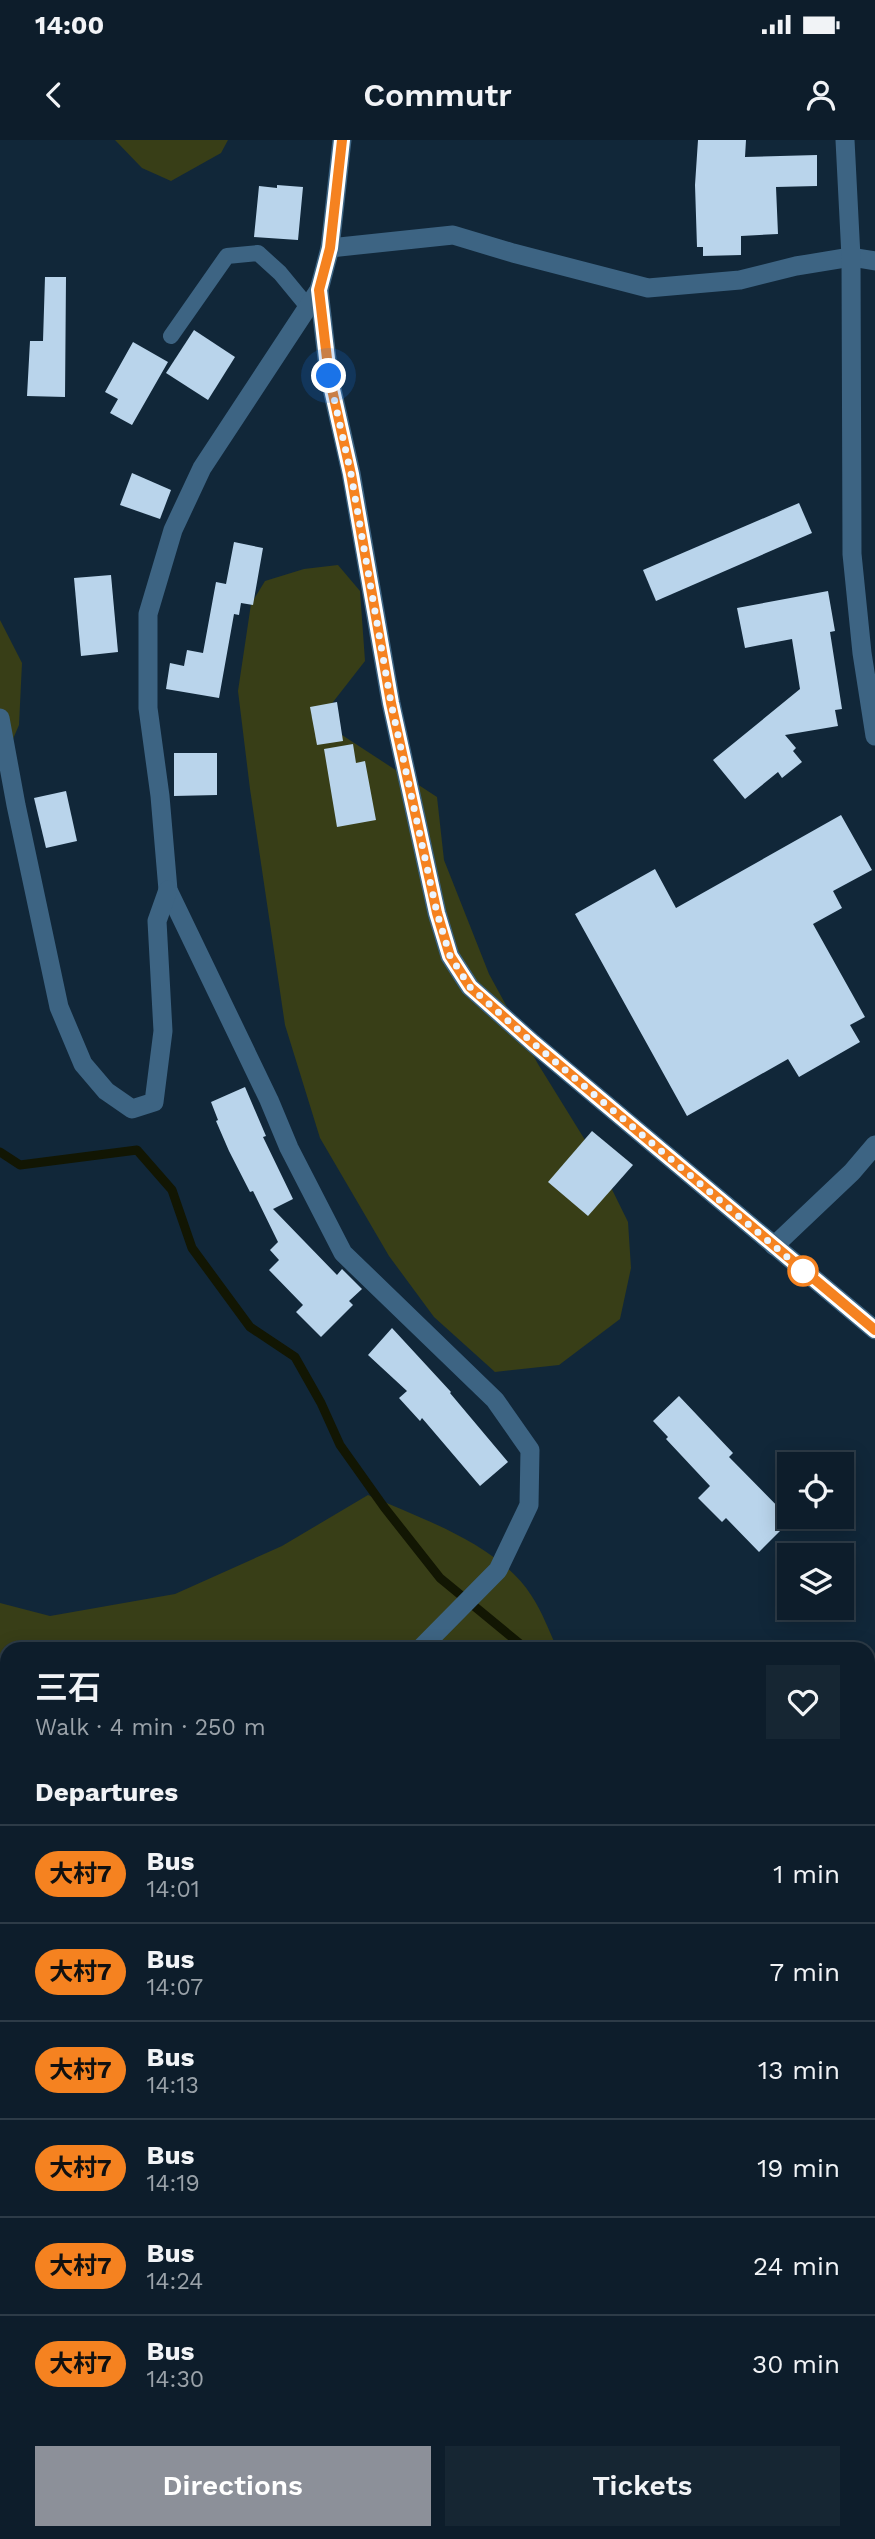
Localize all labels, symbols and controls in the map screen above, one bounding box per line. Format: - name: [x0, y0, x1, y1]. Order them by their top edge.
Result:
- text: 14:00: [35, 10, 104, 40]
- icon: back: [35, 76, 73, 114]
- text: Commutr: [363, 76, 512, 114]
- icon: person: [802, 76, 840, 114]
- your location: [311, 358, 346, 393]
- unlabelled marker: [788, 1256, 818, 1286]
- map controls: [777, 1452, 854, 1620]
- button: locate: [777, 1452, 854, 1529]
- button: layers: [777, 1543, 854, 1620]
- button: heart: [766, 1665, 840, 1739]
- text: 三石: [35, 1668, 101, 1707]
- text: Walk · 4 min · 250 m: [35, 1714, 266, 1741]
- text: Departures: [35, 1777, 178, 1807]
- text: Bus: [147, 1846, 194, 1876]
- text: 1 min: [773, 1859, 840, 1889]
- text: 大村7: [49, 1860, 112, 1888]
- text: 14:01: [147, 1876, 200, 1903]
- text: Bus: [147, 1944, 194, 1974]
- text: 7 min: [770, 1957, 840, 1987]
- text: 大村7: [49, 1958, 112, 1986]
- text: 14:07: [147, 1974, 203, 2001]
- text: Bus: [147, 2042, 194, 2072]
- text: 13 min: [758, 2055, 840, 2085]
- text: 大村7: [49, 2056, 112, 2084]
- text: 14:13: [147, 2072, 199, 2099]
- text: Bus: [147, 2140, 194, 2170]
- text: 19 min: [757, 2153, 840, 2183]
- text: 大村7: [49, 2154, 112, 2182]
- text: 14:19: [147, 2170, 200, 2197]
- text: Bus: [147, 2238, 194, 2268]
- text: 24 min: [753, 2251, 840, 2281]
- text: 大村7: [49, 2252, 112, 2280]
- text: 14:24: [147, 2268, 203, 2295]
- text: Bus: [147, 2336, 194, 2366]
- text: 30 min: [752, 2349, 840, 2379]
- text: 大村7: [49, 2350, 112, 2378]
- text: 14:30: [147, 2366, 204, 2393]
- button: Directions: [35, 2446, 431, 2526]
- button: Tickets: [445, 2446, 840, 2526]

